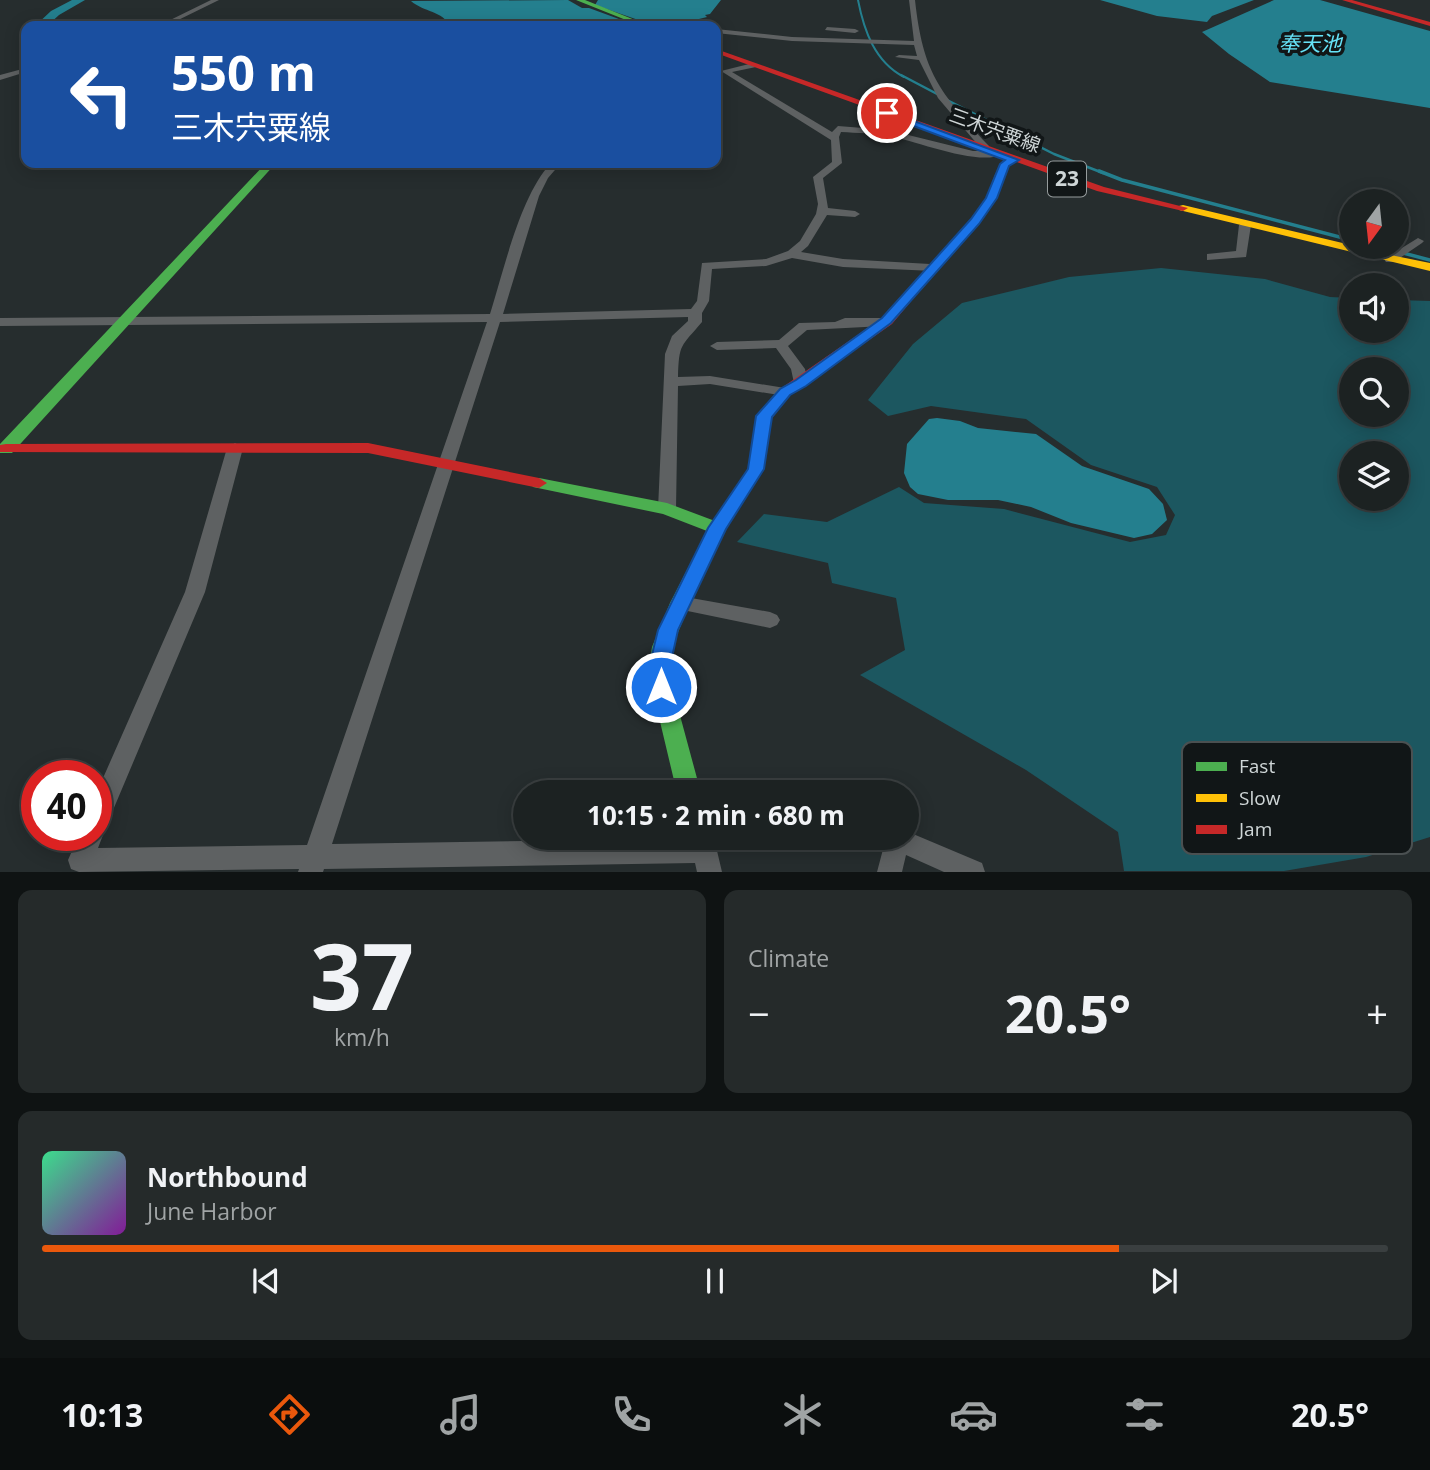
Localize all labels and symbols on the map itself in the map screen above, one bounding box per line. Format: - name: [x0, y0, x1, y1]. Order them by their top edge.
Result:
- water label: 奉天池: [1279, 29, 1343, 57]
- pin: [857, 83, 917, 143]
- street label: 三木宍粟線: [946, 102, 1044, 158]
- road number: 23: [1048, 162, 1086, 196]
- north arrow: [1339, 189, 1409, 259]
- position arrow: [624, 650, 698, 724]
- legend: [1182, 742, 1412, 854]
- text: Fast: [1239, 753, 1275, 779]
- speed limit sign: 40: [21, 760, 112, 851]
- text: Slow: [1239, 785, 1281, 811]
- text: Jam: [1237, 816, 1272, 842]

